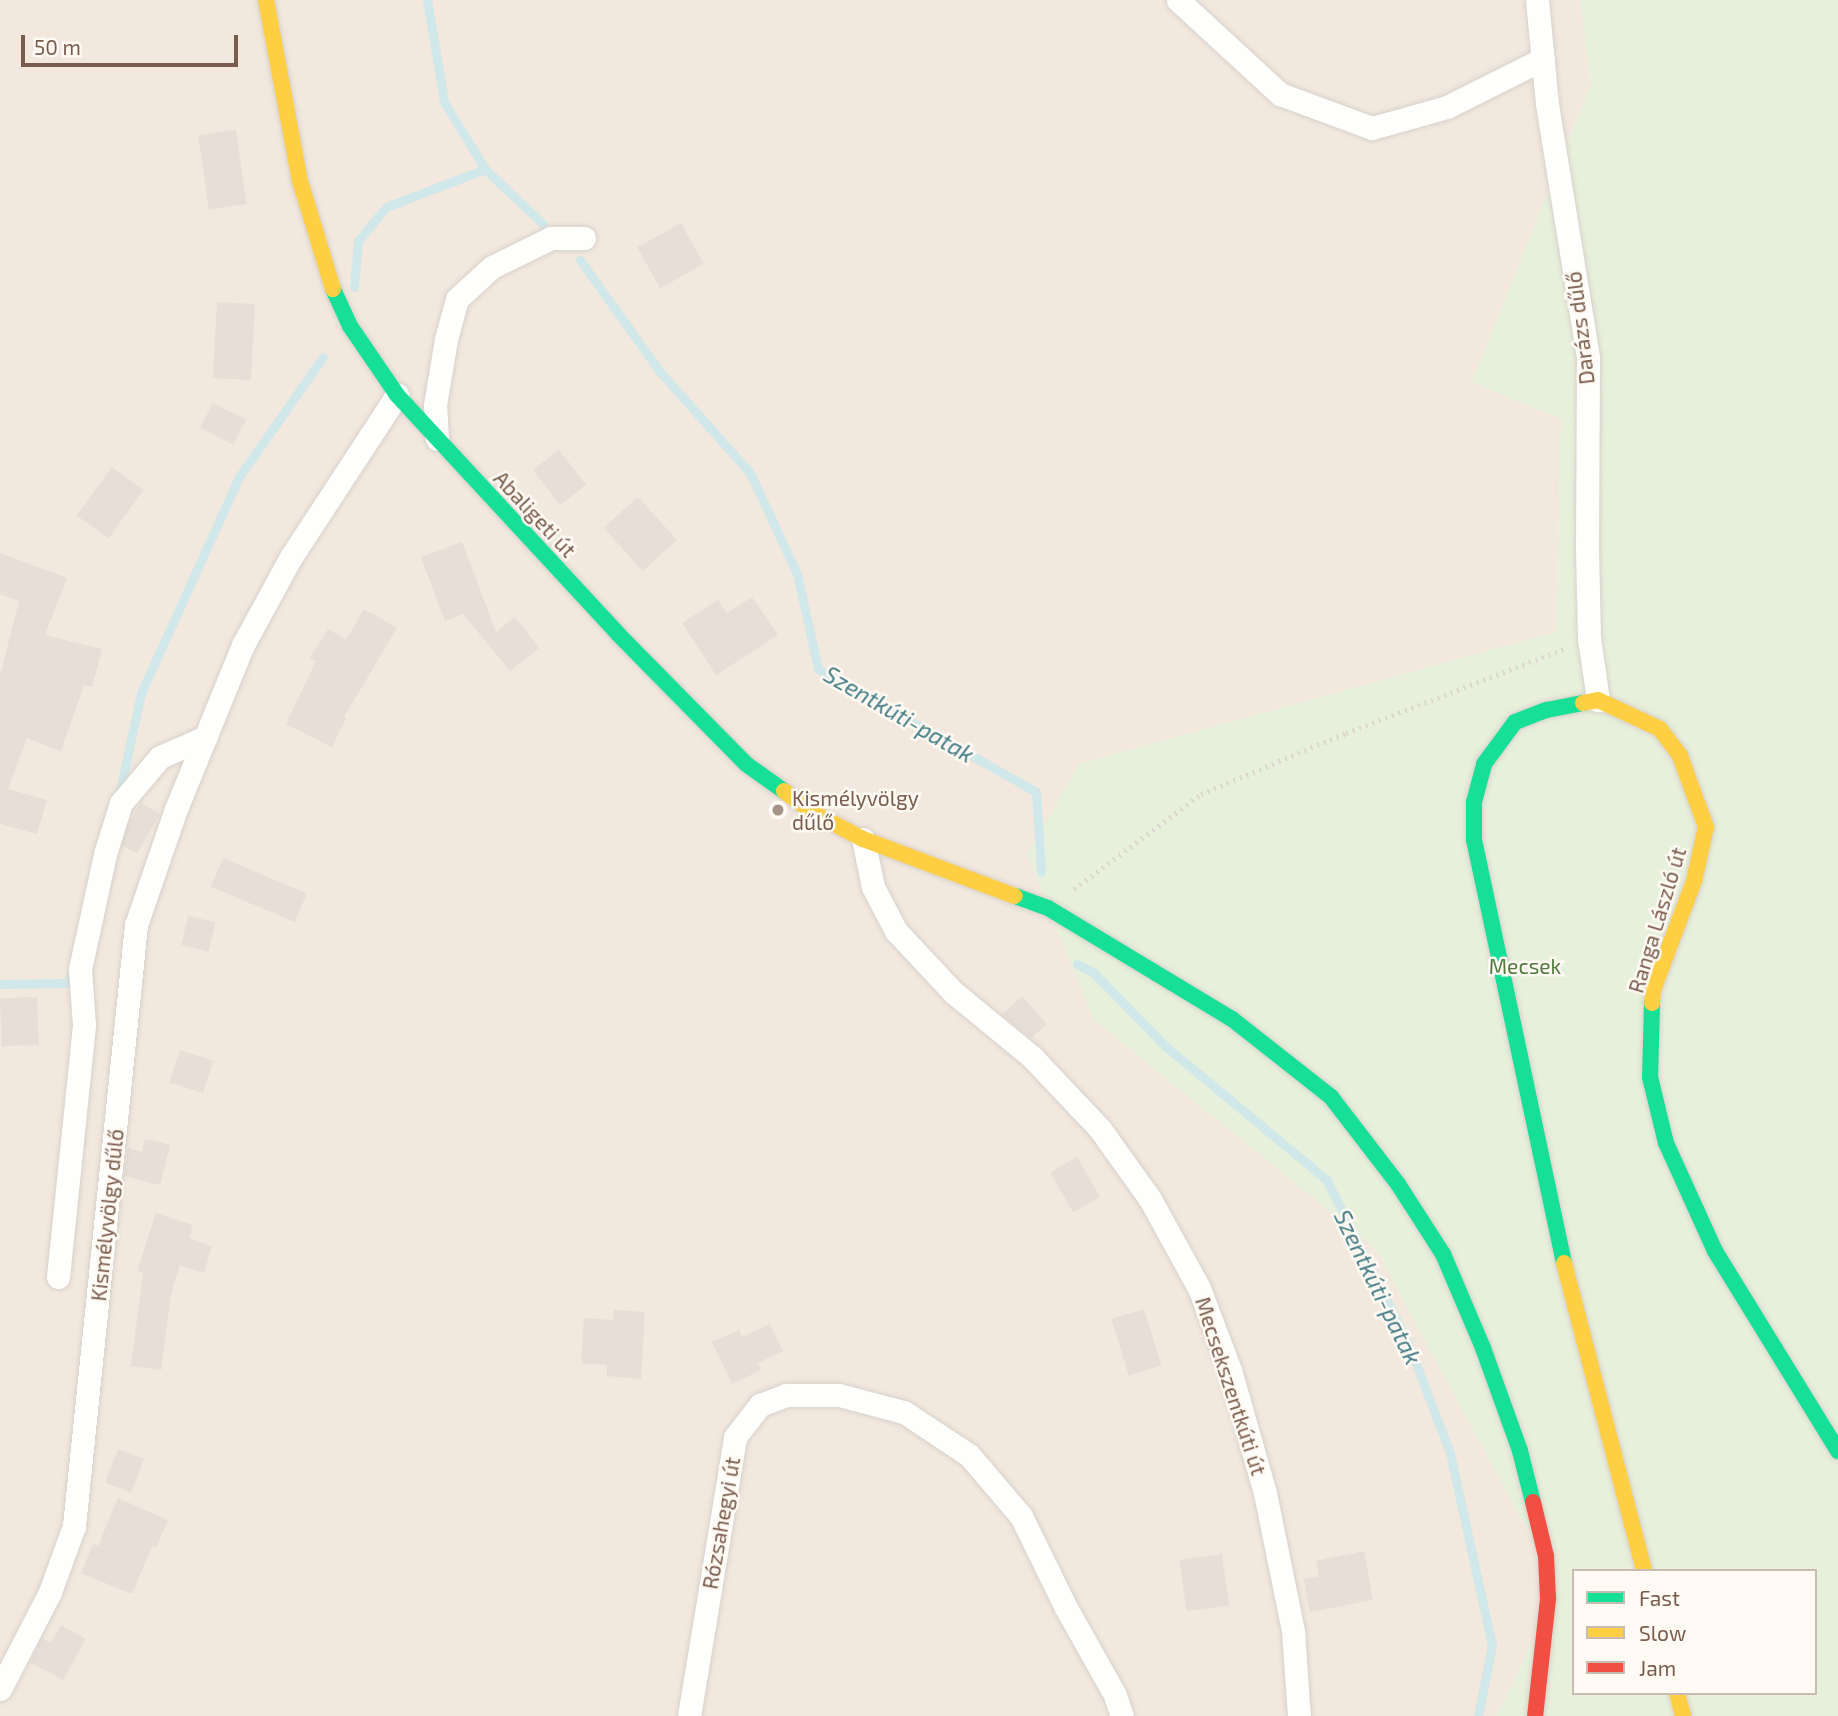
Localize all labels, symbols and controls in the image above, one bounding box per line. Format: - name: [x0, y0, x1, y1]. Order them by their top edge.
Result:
- scale bar: [24, 21, 242, 65]
- text: 50 m: [34, 34, 81, 59]
- street label: Darázs dűlő: [1561, 270, 1599, 386]
- street label: Abaligeti út: [489, 466, 581, 562]
- water label: Szentkúti-patak: [819, 660, 979, 768]
- place label: Kismélyvölgy dűlő: [792, 785, 919, 835]
- marker: Kismélyvölgy dűlő: [770, 802, 786, 818]
- street label: Ranga László út: [1623, 844, 1691, 996]
- park label: Mecsek: [1489, 953, 1561, 979]
- street label: Kismélyvölgy dűlő: [85, 1127, 129, 1303]
- water label: Szentkúti-patak: [1329, 1205, 1427, 1369]
- street label: Mecsekszentkúti út: [1190, 1294, 1272, 1478]
- street label: Rózsahegyi út: [697, 1455, 745, 1591]
- legend: [1572, 1569, 1817, 1695]
- text: Fast: [1639, 1585, 1680, 1610]
- text: Slow: [1639, 1620, 1686, 1645]
- text: Jam: [1639, 1655, 1676, 1680]

